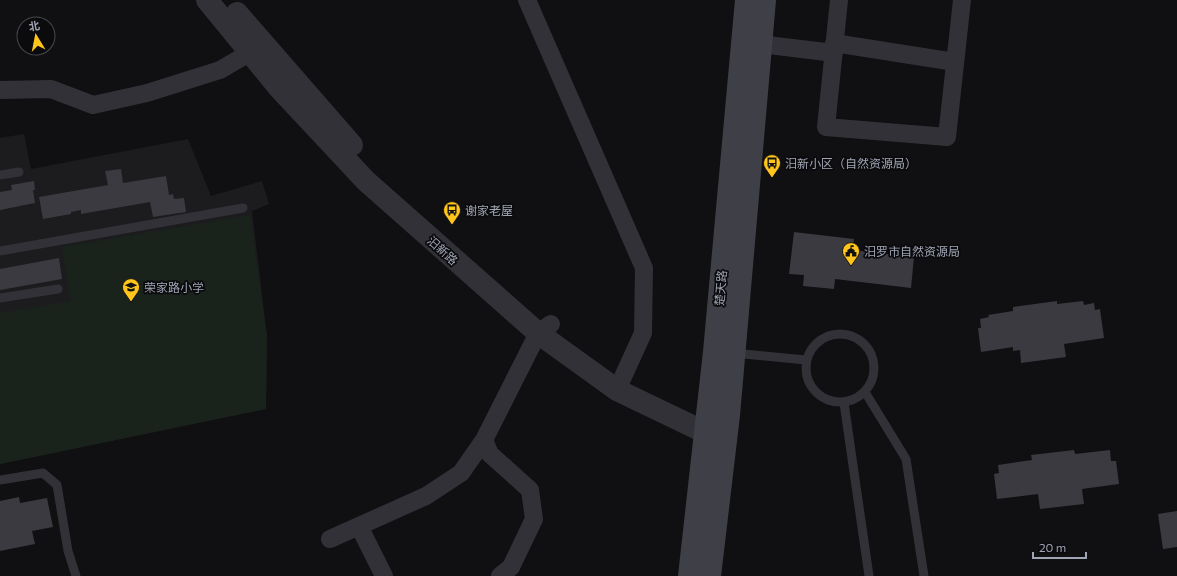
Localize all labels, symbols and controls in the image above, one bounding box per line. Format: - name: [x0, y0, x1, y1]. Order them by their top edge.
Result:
- north arrow: [16, 16, 56, 56]
- text: 北: [28, 18, 41, 33]
- bus stop icon: 汨新小区（自然资源局）: [762, 153, 782, 178]
- place label: 汨新小区（自然资源局）: [785, 156, 917, 170]
- bus stop icon: 谢家老屋: [442, 200, 462, 225]
- place label: 谢家老屋: [465, 203, 513, 217]
- street label: 汨新路: [425, 233, 461, 267]
- public building icon: 汨罗市自然资源局: [841, 241, 861, 266]
- place label: 汨罗市自然资源局: [864, 244, 960, 258]
- street label: 楚天路: [711, 269, 729, 307]
- school or university icon: 荣家路小学: [121, 277, 141, 302]
- place label: 荣家路小学: [144, 280, 204, 294]
- scale bar: [1033, 534, 1086, 560]
- text: 20 m: [1039, 540, 1066, 554]

